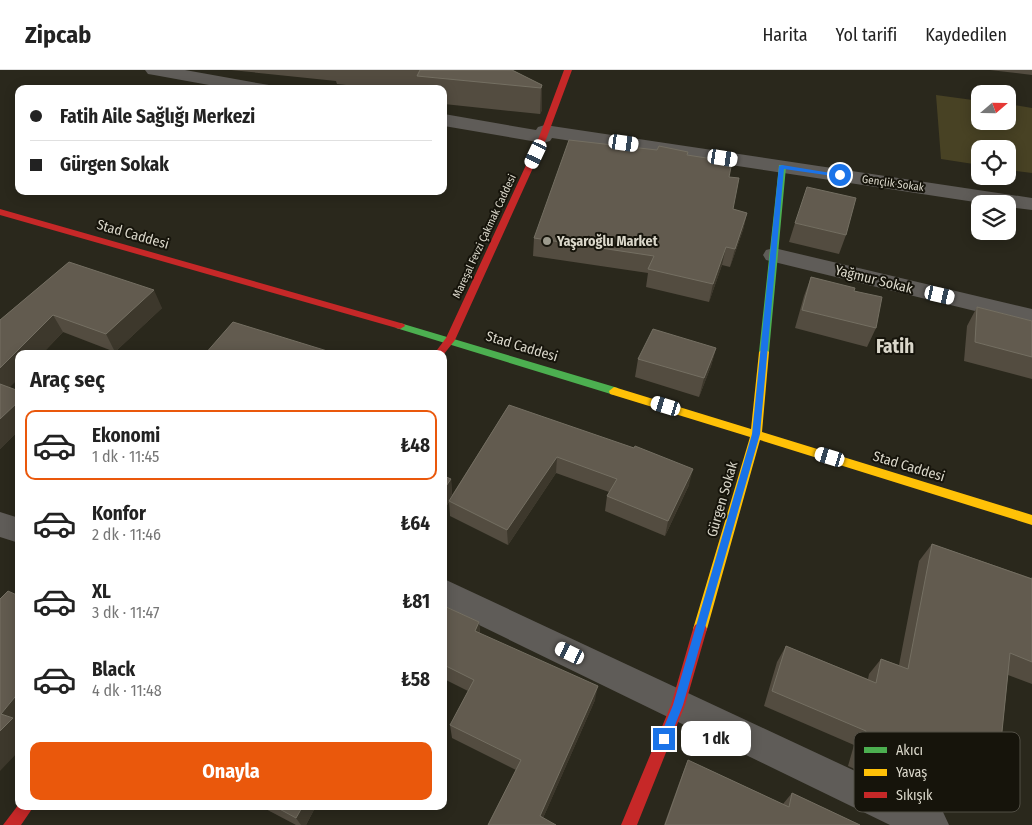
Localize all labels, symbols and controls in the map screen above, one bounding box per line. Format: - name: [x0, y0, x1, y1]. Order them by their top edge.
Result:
- text: Zipcab: [25, 21, 91, 49]
- text: Harita: [762, 24, 808, 46]
- text: Yol tarifi: [836, 24, 897, 46]
- text: Kaydedilen: [925, 24, 1007, 46]
- north arrow: [971, 85, 1016, 130]
- map controls: [971, 85, 1016, 240]
- text: Fatih Aile Sağlığı Merkezi: [60, 105, 255, 128]
- car: [608, 133, 639, 153]
- car: [522, 137, 549, 171]
- button: locate: [971, 140, 1016, 185]
- car: [707, 148, 738, 168]
- text: Gürgen Sokak: [60, 153, 169, 176]
- route start: [829, 164, 851, 186]
- street label: Mareşal Fevzi Çakmak Caddesi: [450, 172, 519, 300]
- street label: Gençlik Sokak: [861, 173, 926, 194]
- button: layers: [971, 195, 1016, 240]
- street label: Stad Caddesi: [95, 216, 171, 253]
- place label: Yaşaroğlu Market: [556, 233, 659, 251]
- marker: Yaşaroğlu Market: [541, 235, 553, 247]
- street label: Yağmur Sokak: [833, 262, 915, 297]
- car: [923, 284, 956, 306]
- street label: Stad Caddesi: [484, 327, 560, 365]
- district label: Fatih: [876, 335, 914, 358]
- text: Araç seç: [30, 366, 105, 393]
- car: [649, 394, 682, 418]
- icon: car: [32, 423, 77, 468]
- text: Ekonomi: [92, 424, 160, 447]
- text: ₺48: [400, 434, 430, 457]
- car: [813, 445, 846, 469]
- text: 1 dk · 11:45: [92, 447, 159, 466]
- street label: Stad Caddesi: [871, 447, 947, 485]
- street label: Gürgen Sokak: [704, 459, 742, 539]
- icon: car: [32, 501, 77, 546]
- text: Konfor: [92, 502, 146, 525]
- text: ₺64: [400, 512, 430, 535]
- text: 2 dk · 11:46: [92, 525, 161, 544]
- icon: car: [32, 579, 77, 624]
- text: XL: [92, 580, 111, 603]
- text: ₺81: [402, 590, 430, 613]
- text: 3 dk · 11:47: [92, 603, 159, 622]
- car: [553, 640, 586, 666]
- icon: car: [32, 657, 77, 702]
- text: Black: [92, 658, 135, 681]
- text: ₺58: [401, 668, 430, 691]
- text: 4 dk · 11:48: [92, 681, 162, 700]
- callout: 1 dk: [682, 722, 752, 756]
- route end: [653, 728, 675, 750]
- text: 1 dk: [703, 729, 729, 748]
- legend: [854, 732, 1020, 812]
- button: Onayla: [30, 742, 432, 800]
- text: Akıcı: [896, 742, 923, 759]
- text: Yavaş: [896, 764, 927, 781]
- text: Sıkışık: [896, 787, 933, 804]

